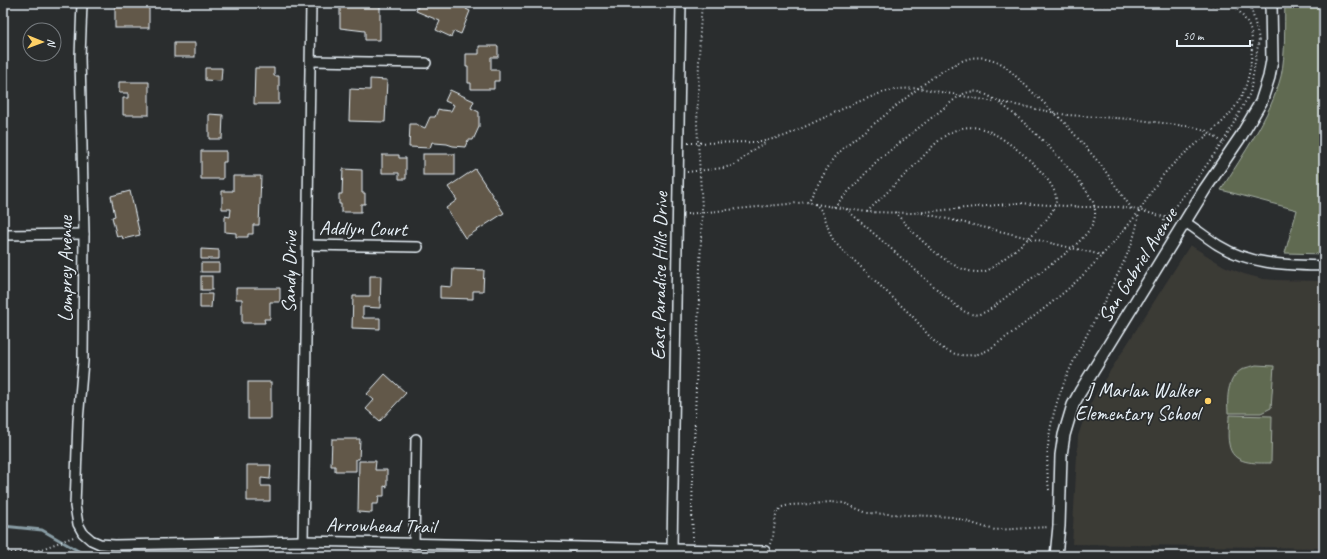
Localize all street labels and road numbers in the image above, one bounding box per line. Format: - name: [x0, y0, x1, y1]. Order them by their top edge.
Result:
- street label: East Paradise Hills Drive: [646, 190, 673, 360]
- street label: San Gabriel Avenue: [1092, 202, 1183, 327]
- street label: Lomprey Avenue: [53, 215, 78, 322]
- street label: Addlyn Court: [319, 215, 409, 242]
- street label: Sandy Drive: [276, 229, 303, 313]
- street label: Arrowhead Trail: [326, 512, 440, 539]

